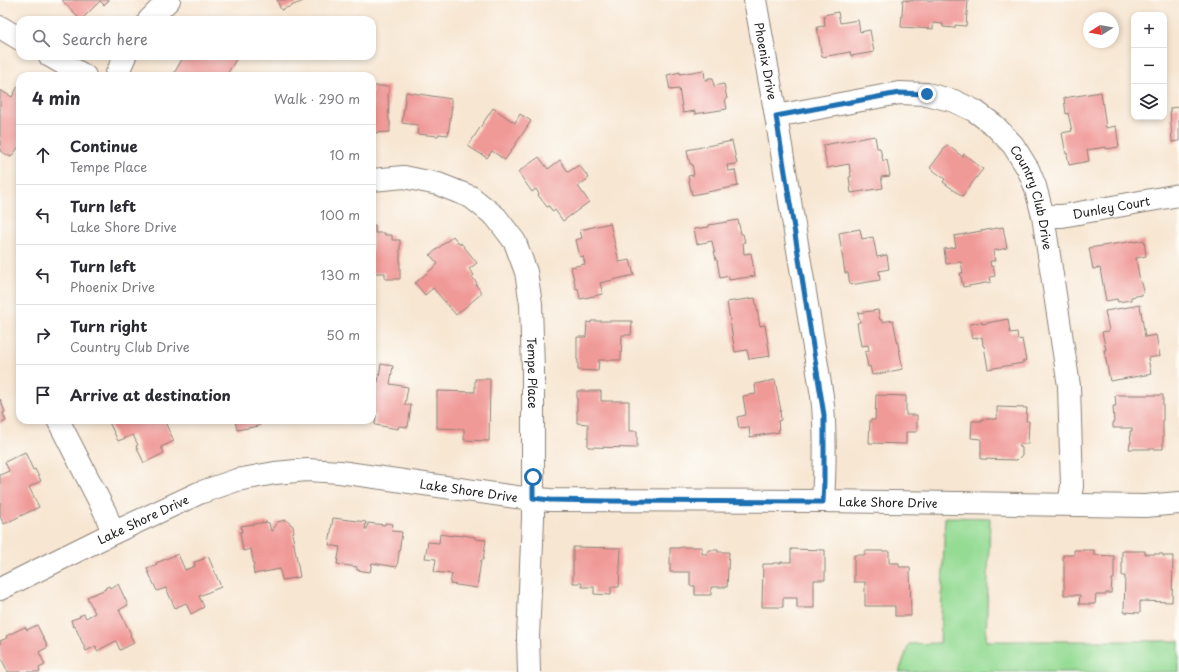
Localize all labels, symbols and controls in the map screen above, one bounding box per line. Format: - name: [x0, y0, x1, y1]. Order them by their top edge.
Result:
- north arrow: [1083, 12, 1119, 48]
- map controls: [1131, 12, 1167, 120]
- button: +: [1131, 12, 1167, 48]
- search box: [16, 16, 376, 60]
- street label: Phoenix Drive: [750, 21, 782, 101]
- icon: search: [30, 27, 52, 49]
- text: Search here: [62, 27, 148, 50]
- button: −: [1131, 48, 1167, 84]
- button: layers: [1131, 84, 1167, 120]
- text: 4 min: [32, 85, 80, 111]
- route end: [918, 85, 936, 103]
- text: Walk · 290 m: [274, 89, 360, 108]
- text: Continue: [70, 134, 138, 157]
- street label: Country Club Drive: [1006, 141, 1057, 251]
- icon: ahead: [32, 144, 54, 166]
- text: 10 m: [330, 145, 360, 164]
- text: Tempe Place: [70, 157, 147, 176]
- street label: Dunley Court: [1071, 191, 1151, 223]
- text: Turn left: [70, 194, 136, 217]
- icon: left: [32, 204, 54, 226]
- text: 100 m: [320, 205, 360, 224]
- text: Lake Shore Drive: [70, 217, 177, 236]
- text: Turn left: [70, 254, 136, 277]
- icon: left: [32, 264, 54, 286]
- text: 130 m: [321, 265, 360, 284]
- text: Phoenix Drive: [70, 277, 155, 296]
- text: Turn right: [70, 314, 147, 337]
- icon: right: [32, 324, 54, 346]
- text: 50 m: [326, 325, 360, 344]
- text: Country Club Drive: [70, 337, 190, 356]
- street label: Tempe Place: [523, 337, 542, 409]
- text: Arrive at destination: [70, 383, 231, 406]
- icon: arrive: [32, 384, 54, 406]
- route start: [524, 468, 542, 486]
- street label: Lake Shore Drive: [419, 474, 519, 506]
- street label: Lake Shore Drive: [94, 490, 191, 548]
- street label: Lake Shore Drive: [839, 492, 938, 512]

